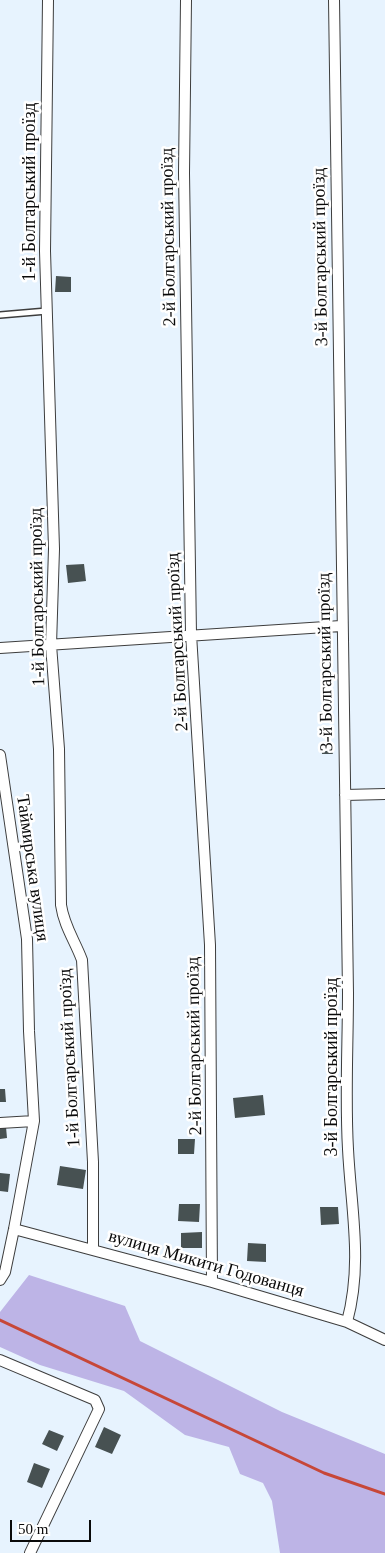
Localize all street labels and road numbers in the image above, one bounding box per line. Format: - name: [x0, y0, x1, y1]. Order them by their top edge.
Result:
- street label: 1-й Болгарський проїзд: [19, 103, 41, 281]
- street label: 2-й Болгарський проїзд: [157, 147, 181, 327]
- street label: 3-й Болгарський проїзд: [309, 167, 333, 347]
- street label: 1-й Болгарський проїзд: [26, 507, 50, 687]
- street label: 2-й Болгарський проїзд: [163, 552, 193, 732]
- street label: 3-й Болгарський проїзд: [314, 572, 338, 752]
- street label: Таймирська вулиця: [11, 793, 53, 943]
- street label: 2-й Болгарський проїзд: [183, 956, 207, 1136]
- street label: 1-й Болгарський проїзд: [55, 968, 85, 1148]
- street label: 3-й Болгарський проїзд: [321, 978, 343, 1156]
- street label: вулиця Микити Годованця: [106, 1226, 306, 1302]

